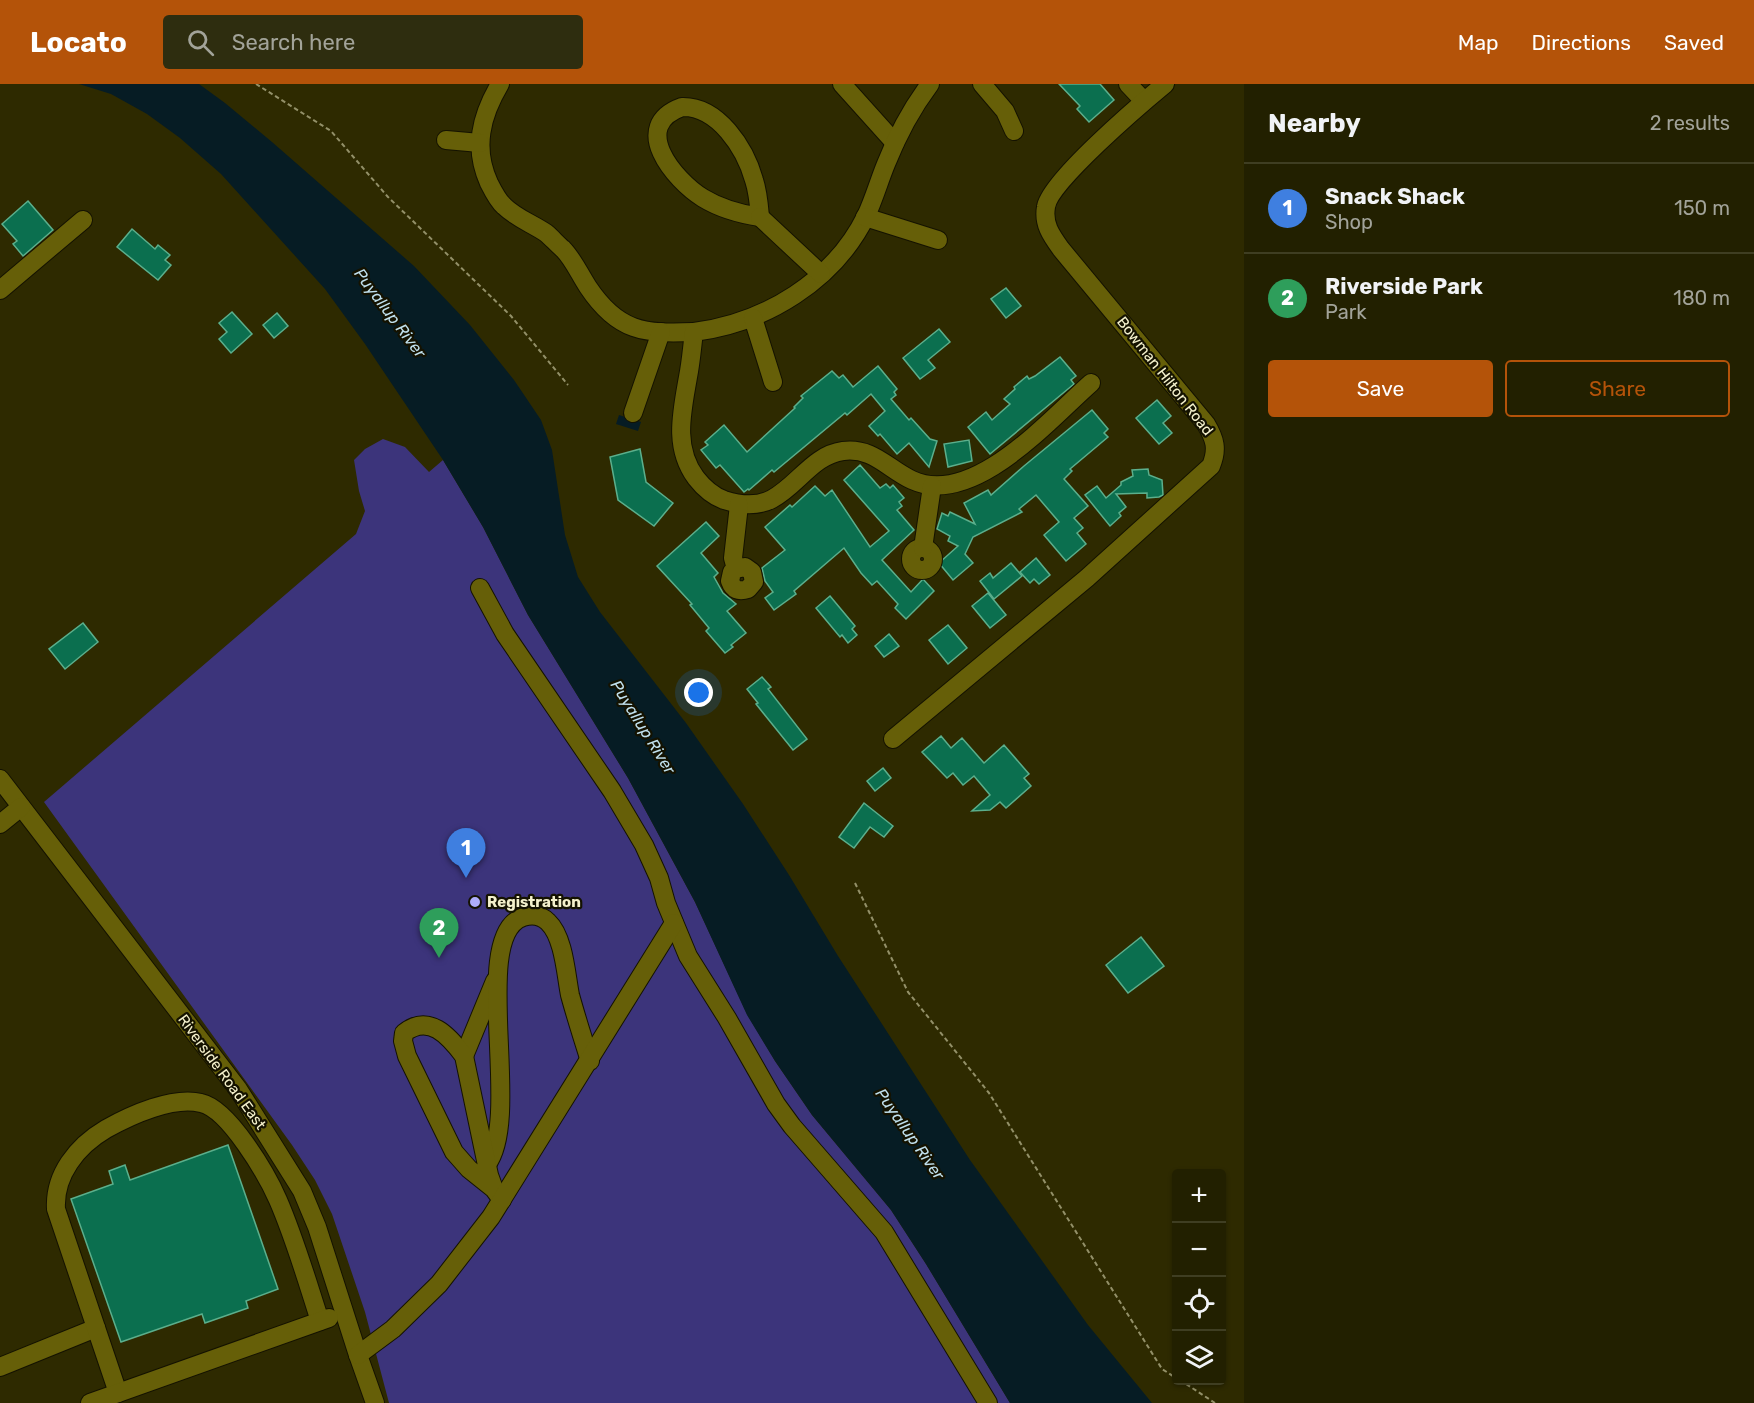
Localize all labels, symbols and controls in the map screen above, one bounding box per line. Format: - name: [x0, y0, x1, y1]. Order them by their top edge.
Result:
- search box: [163, 15, 583, 69]
- text: Locato: [30, 26, 127, 59]
- icon: search: [184, 26, 217, 59]
- text: Search here: [232, 29, 355, 56]
- text: Map: [1458, 30, 1499, 55]
- text: Directions: [1532, 30, 1631, 55]
- text: Saved: [1664, 30, 1724, 55]
- text: Nearby: [1268, 108, 1361, 139]
- text: 2 results: [1650, 111, 1730, 135]
- text: Snack Shack: [1325, 183, 1465, 210]
- text: 1: [1283, 196, 1292, 220]
- text: 150 m: [1674, 196, 1730, 220]
- text: Shop: [1325, 210, 1373, 234]
- water label: Puyallup River: [350, 265, 430, 362]
- text: Riverside Park: [1325, 273, 1483, 300]
- text: 2: [1281, 286, 1294, 310]
- text: 180 m: [1673, 286, 1730, 310]
- text: Park: [1325, 300, 1367, 324]
- street label: Bowman Hilton Road: [1113, 313, 1217, 439]
- button: Save: [1268, 360, 1493, 417]
- button: Share: [1505, 360, 1730, 417]
- water label: Puyallup River: [607, 677, 680, 778]
- your location: [684, 678, 713, 707]
- pin: 1: [446, 828, 486, 878]
- place label: Registration: [487, 893, 581, 911]
- marker: Registration: [468, 895, 482, 909]
- pin: 2: [420, 908, 458, 958]
- street label: Riverside Road East: [174, 1011, 270, 1133]
- water label: Puyallup River: [872, 1085, 949, 1184]
- map controls: [1172, 1169, 1226, 1385]
- button: +: [1172, 1169, 1226, 1223]
- button: −: [1172, 1223, 1226, 1277]
- button: locate: [1172, 1277, 1226, 1331]
- button: layers: [1172, 1331, 1226, 1385]

